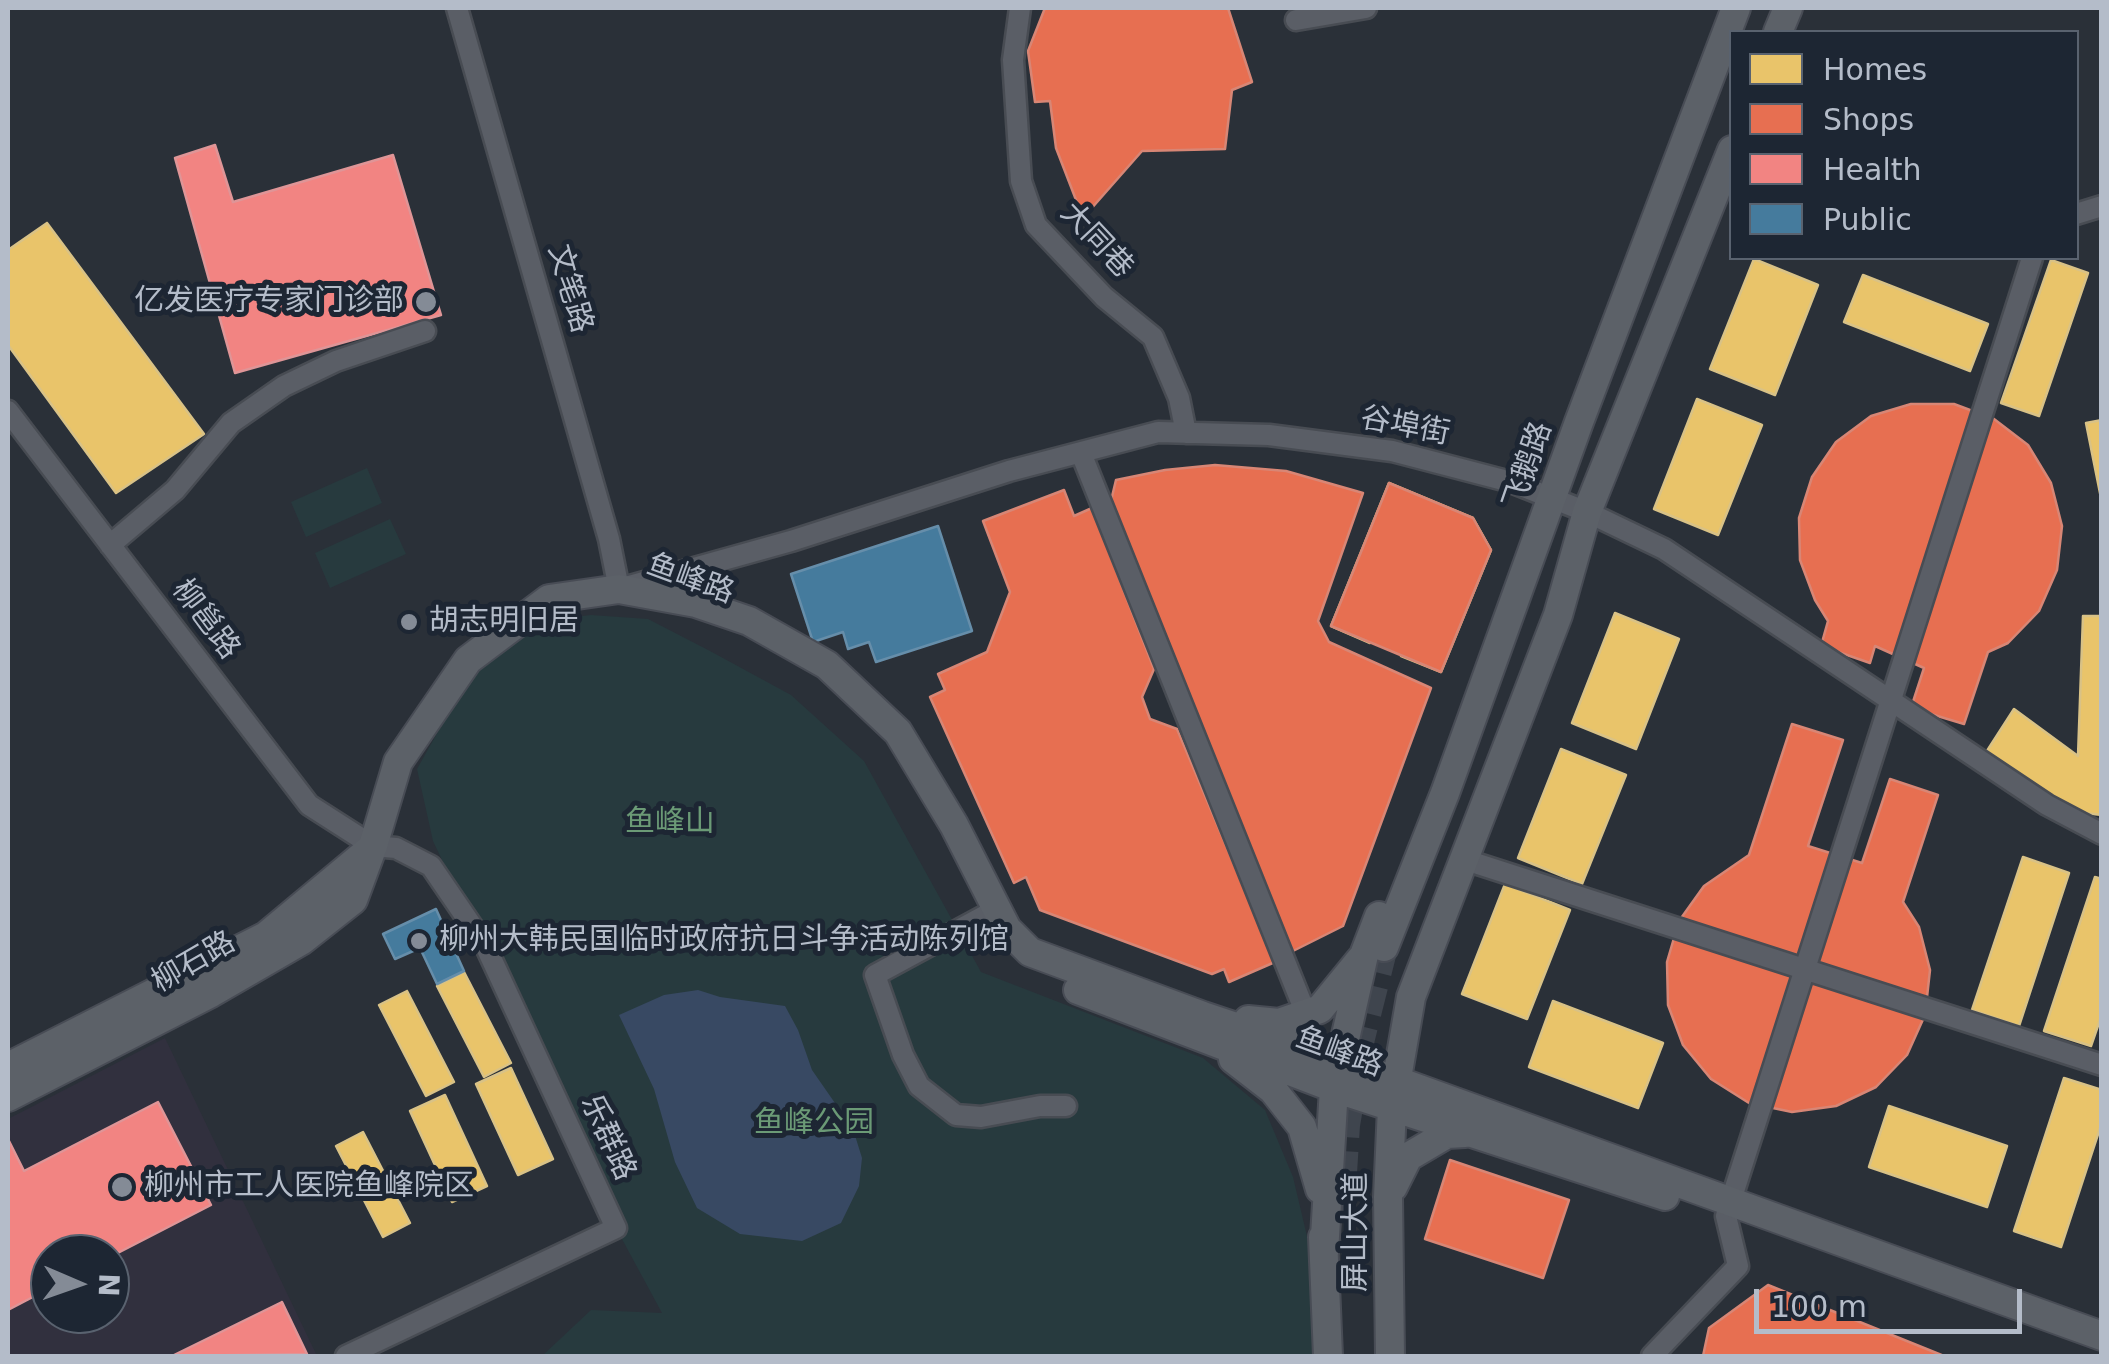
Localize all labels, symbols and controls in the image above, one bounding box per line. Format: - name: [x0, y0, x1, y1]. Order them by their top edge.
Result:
- legend: [1729, 30, 2079, 260]
- text: Homes: [1823, 52, 1927, 87]
- text: Shops: [1823, 102, 1914, 137]
- text: Health: [1823, 152, 1922, 187]
- street label: 大同巷: [1052, 196, 1140, 286]
- text: Public: [1823, 202, 1912, 237]
- street label: 文笔路: [539, 241, 599, 337]
- place label: 亿发医疗专家门诊部: [134, 284, 404, 320]
- marker: 亿发医疗专家门诊部: [413, 289, 439, 315]
- street label: 谷埠街: [1357, 401, 1453, 453]
- street label: 飞鹅路: [1497, 418, 1561, 514]
- street label: 鱼峰路: [642, 548, 738, 612]
- street label: 柳邕路: [164, 573, 246, 667]
- place label: 胡志明旧居: [429, 604, 579, 640]
- marker: 胡志明旧居: [398, 611, 420, 633]
- park label: 鱼峰山: [625, 805, 715, 841]
- place label: 柳州大韩民国临时政府抗日斗争活动陈列馆: [439, 923, 1009, 959]
- street label: 柳石路: [146, 925, 242, 1001]
- marker: 柳州大韩民国临时政府抗日斗争活动陈列馆: [408, 930, 430, 952]
- street label: 鱼峰路: [1291, 1021, 1387, 1085]
- street label: 乐群路: [572, 1090, 642, 1186]
- park label: 鱼峰公园: [754, 1106, 874, 1142]
- place label: 柳州市工人医院鱼峰院区: [144, 1169, 474, 1205]
- street label: 屏山大道: [1339, 1172, 1375, 1292]
- marker: 柳州市工人医院鱼峰院区: [109, 1174, 135, 1200]
- north arrow: [30, 1234, 130, 1334]
- scale bar: [1759, 1269, 2026, 1331]
- text: N: [92, 1273, 125, 1297]
- text: 100 m: [1771, 1289, 1867, 1324]

